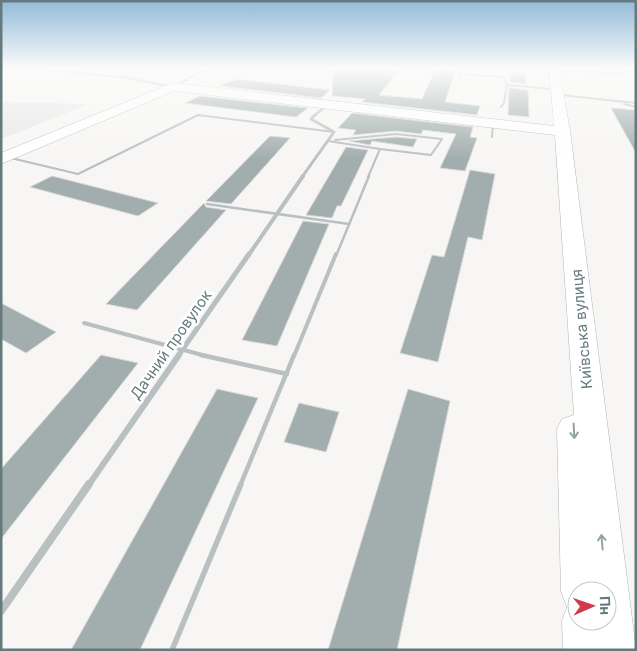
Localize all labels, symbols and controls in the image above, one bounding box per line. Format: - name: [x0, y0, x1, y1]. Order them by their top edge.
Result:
- street label: Київська вулиця: [567, 268, 596, 390]
- street label: Дачний провулок: [126, 286, 215, 403]
- one-way arrow: [569, 423, 578, 439]
- one-way arrow: [597, 535, 607, 551]
- north arrow: [567, 581, 617, 631]
- text: Пн: [597, 596, 614, 615]

